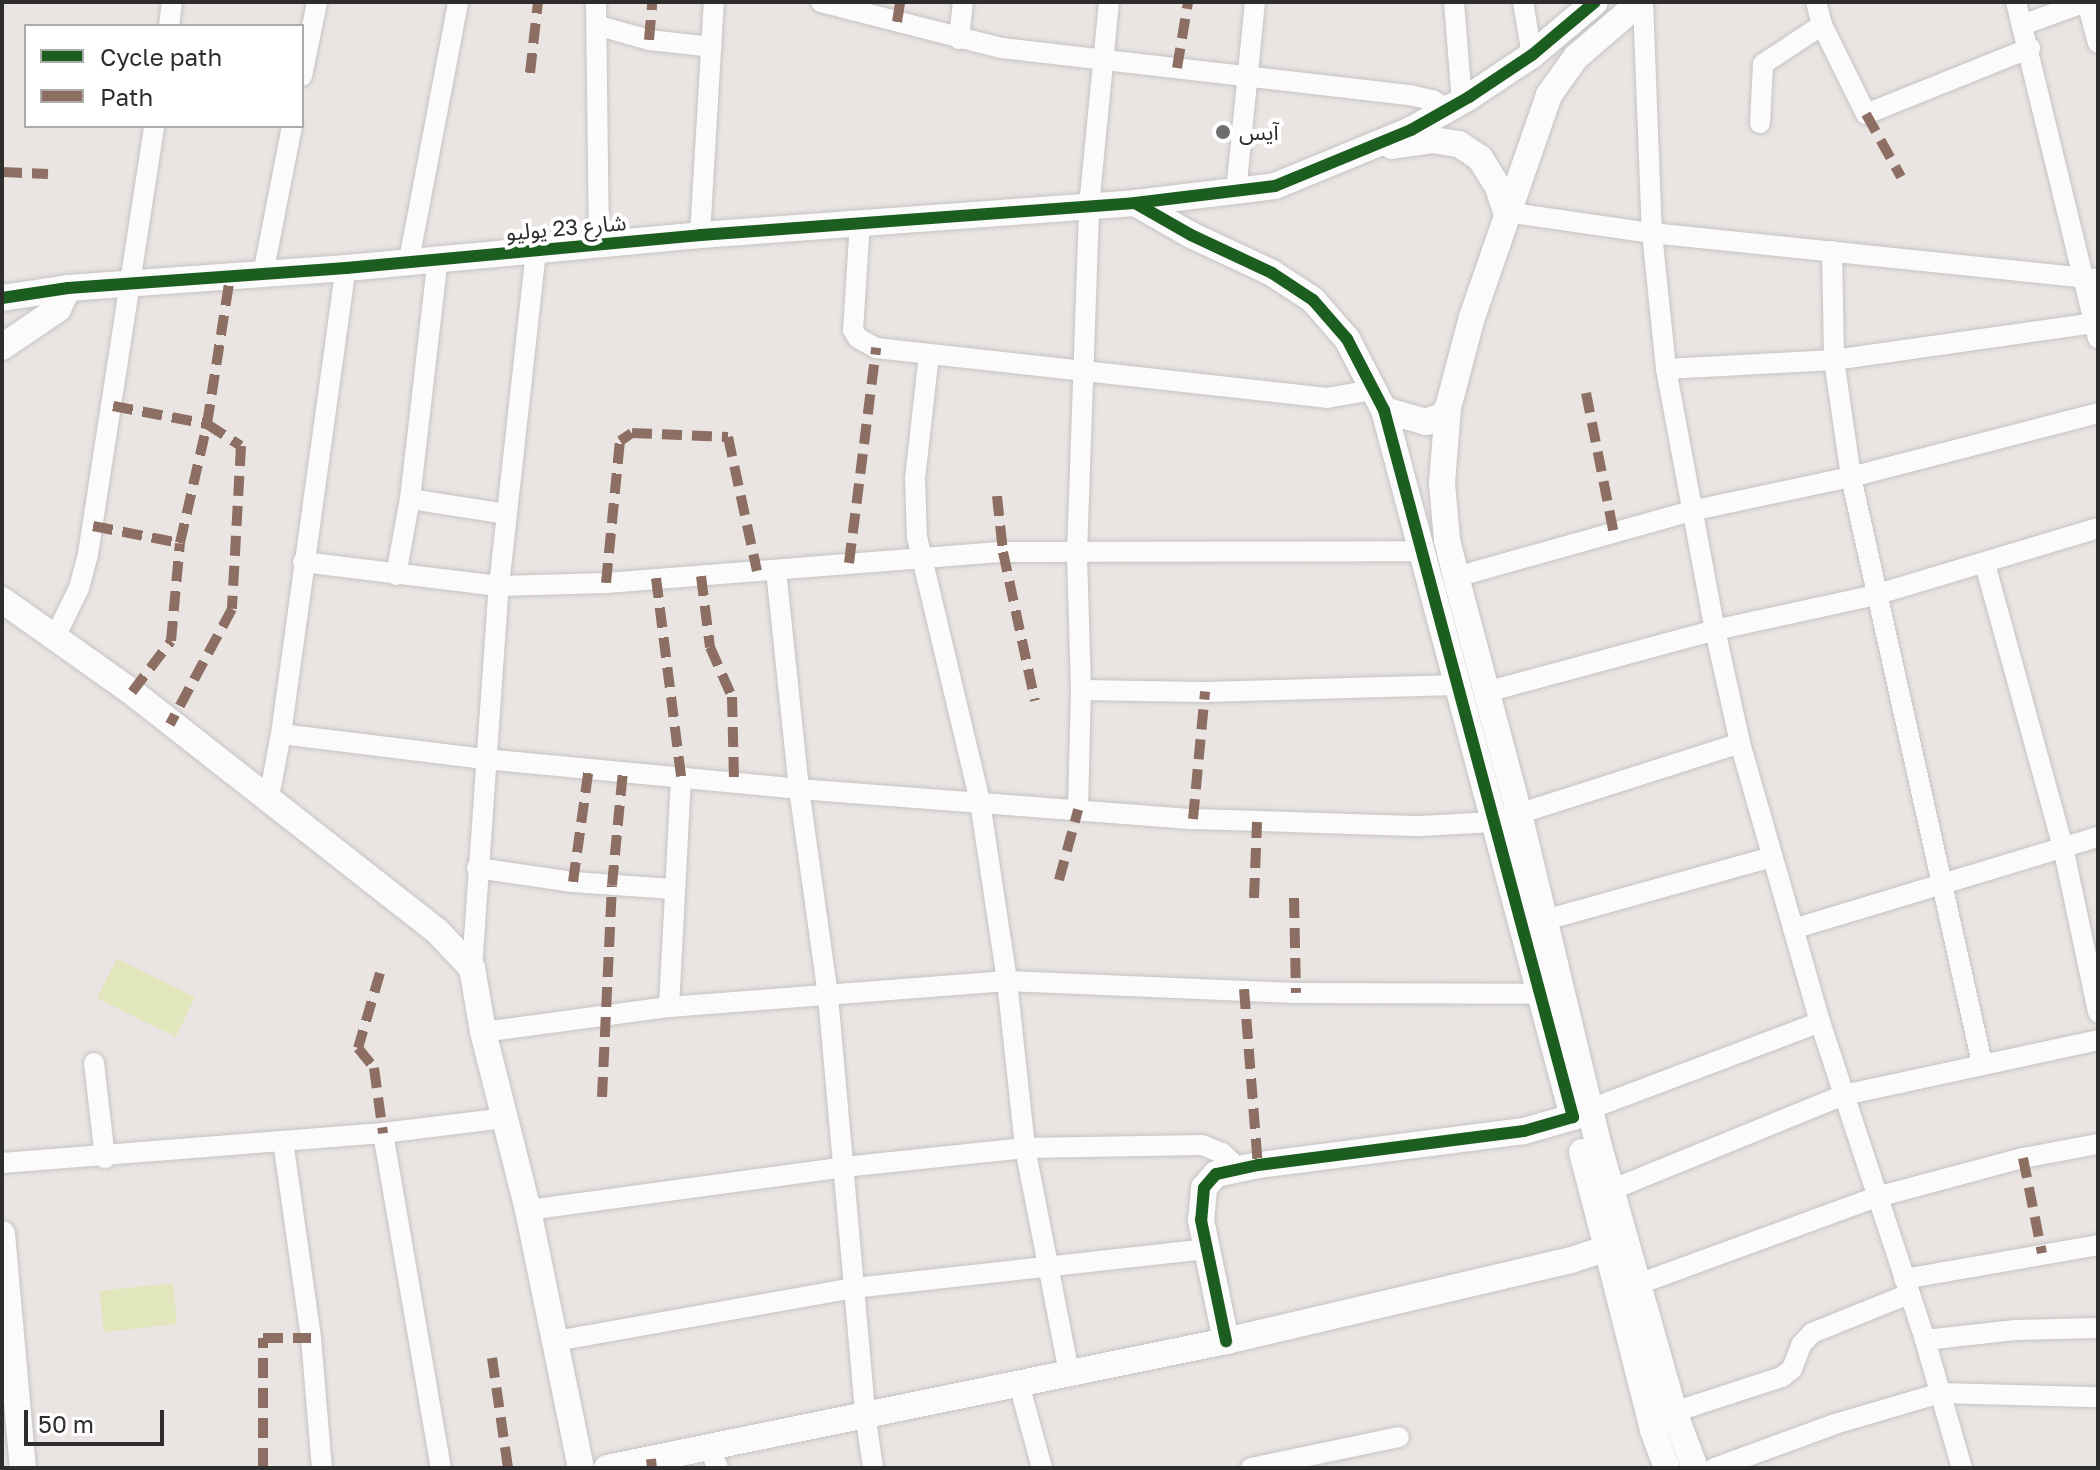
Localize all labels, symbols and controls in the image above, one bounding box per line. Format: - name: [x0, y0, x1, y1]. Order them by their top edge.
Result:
- legend: [24, 24, 304, 128]
- text: Cycle path: [100, 42, 222, 71]
- text: Path: [100, 82, 153, 111]
- place label: آيس: [1239, 119, 1279, 145]
- marker: آيس: [1214, 123, 1232, 141]
- street label: شارع 23 يوليو: [505, 209, 627, 245]
- scale bar: [28, 1394, 168, 1444]
- text: 50 m: [38, 1409, 94, 1438]

